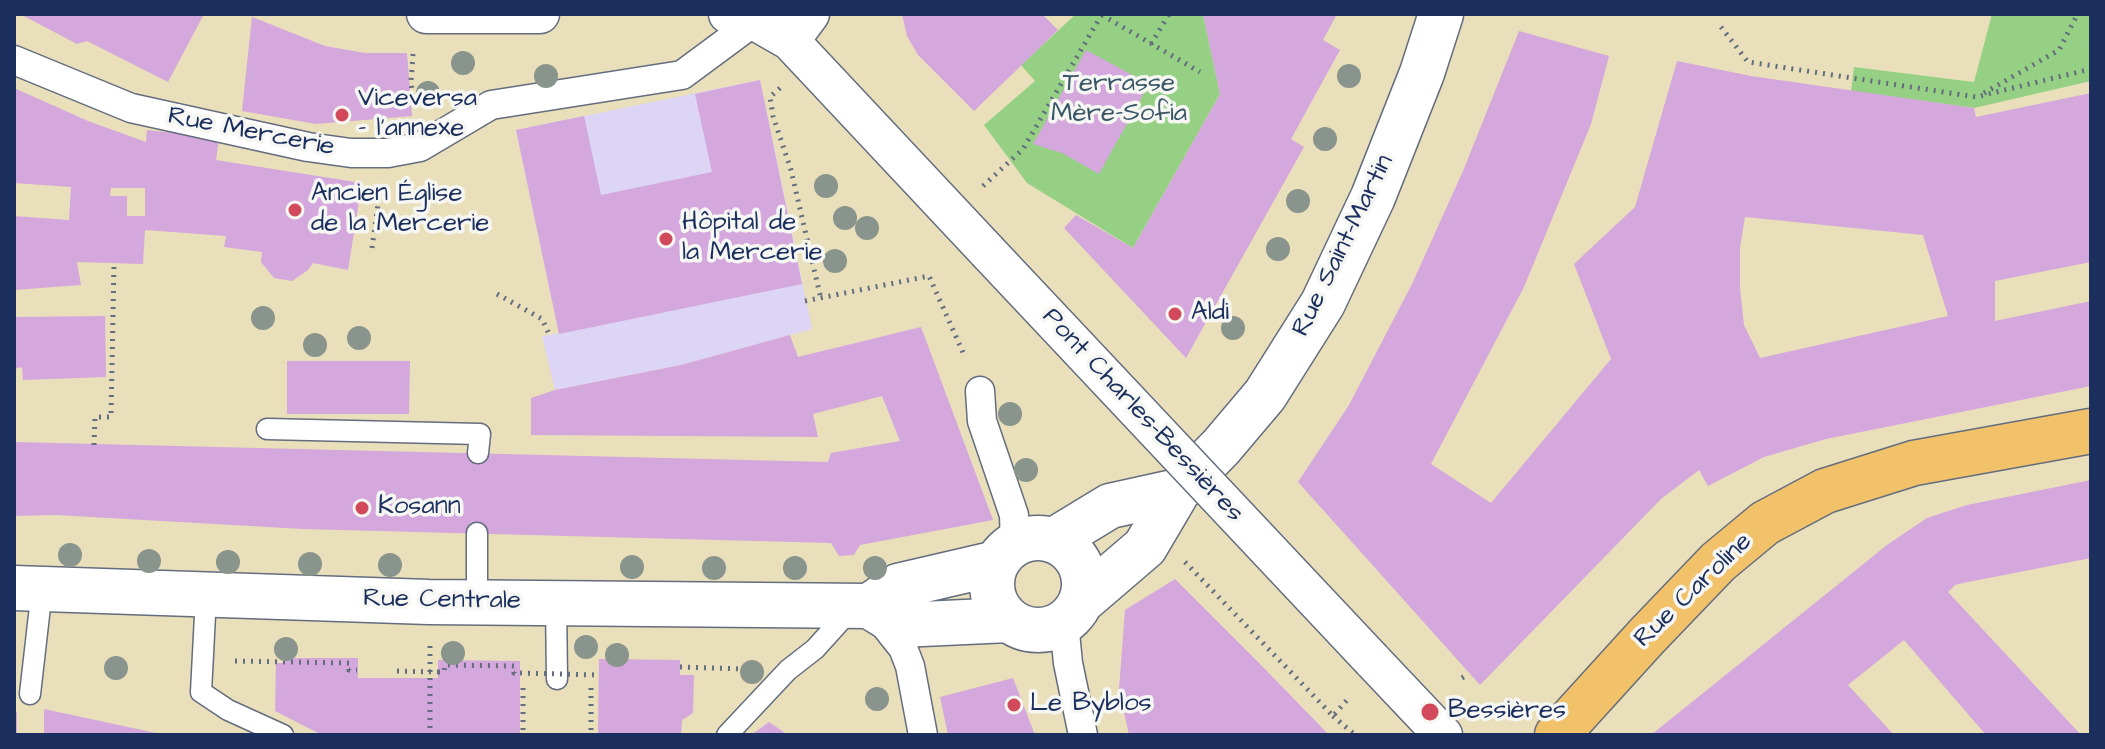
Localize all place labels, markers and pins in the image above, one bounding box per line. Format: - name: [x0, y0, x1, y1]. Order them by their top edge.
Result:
- place label: Viceversa - l'annexe: [358, 84, 477, 146]
- marker: Viceversa - l'annexe: [333, 106, 351, 124]
- place label: Ancien Église de la Mercerie: [311, 179, 489, 240]
- marker: Ancien Église de la Mercerie: [286, 201, 304, 219]
- place label: Hôpital de la Mercerie: [682, 208, 823, 270]
- marker: Hôpital de la Mercerie: [657, 230, 675, 248]
- place label: Aldi: [1191, 298, 1229, 330]
- marker: Aldi: [1166, 305, 1184, 323]
- place label: Kosann: [378, 492, 461, 524]
- marker: Kosann: [353, 499, 371, 517]
- place label: Le Byblos: [1030, 689, 1152, 721]
- marker: Le Byblos: [1005, 696, 1023, 714]
- place label: Bessières: [1448, 696, 1566, 728]
- marker: Bessières: [1419, 701, 1441, 723]

